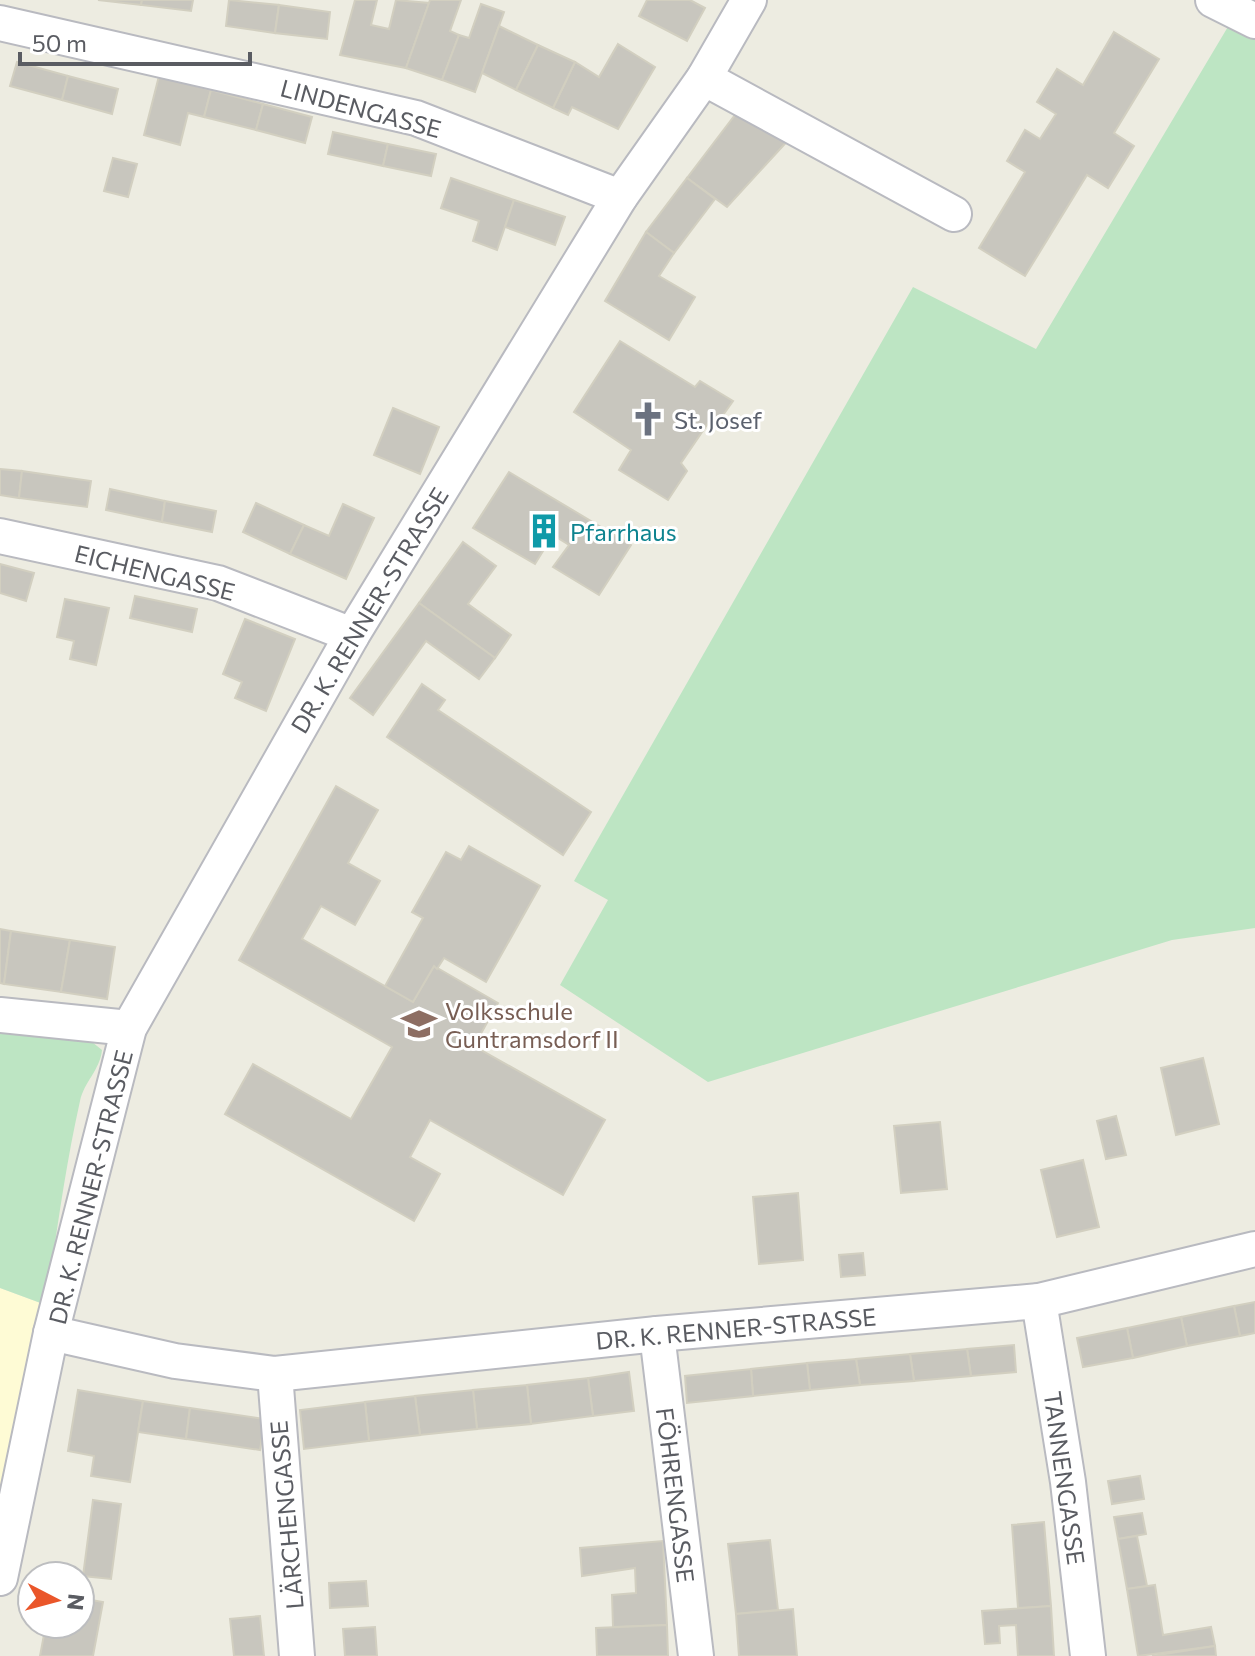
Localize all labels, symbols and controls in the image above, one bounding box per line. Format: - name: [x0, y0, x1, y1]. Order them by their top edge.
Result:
- scale bar: [20, 16, 250, 66]
- text: 50 m: [32, 28, 87, 57]
- street label: LINDENGASSE: [278, 73, 444, 143]
- church icon: St. Josef: [629, 400, 667, 438]
- place label: St. Josef: [674, 405, 762, 434]
- street label: DR. K. RENNER-STRASSE: [284, 482, 454, 738]
- building icon: Pfarrhaus: [525, 512, 563, 550]
- place label: Pfarrhaus: [570, 517, 677, 546]
- street label: EICHENGASSE: [72, 538, 238, 606]
- place label: Volksschule Guntramsdorf II: [445, 996, 619, 1053]
- school or university icon: Volksschule Guntramsdorf II: [400, 1005, 438, 1043]
- street label: DR. K. RENNER-STRASSE: [42, 1047, 138, 1327]
- street label: DR. K. RENNER-STRASSE: [594, 1301, 878, 1355]
- street label: TANNENGASSE: [1038, 1389, 1092, 1567]
- street label: FÖHRENGASSE: [651, 1406, 701, 1584]
- street label: LÄRCHENGASSE: [263, 1419, 309, 1611]
- north arrow: [16, 1560, 96, 1640]
- text: N: [62, 1593, 91, 1612]

